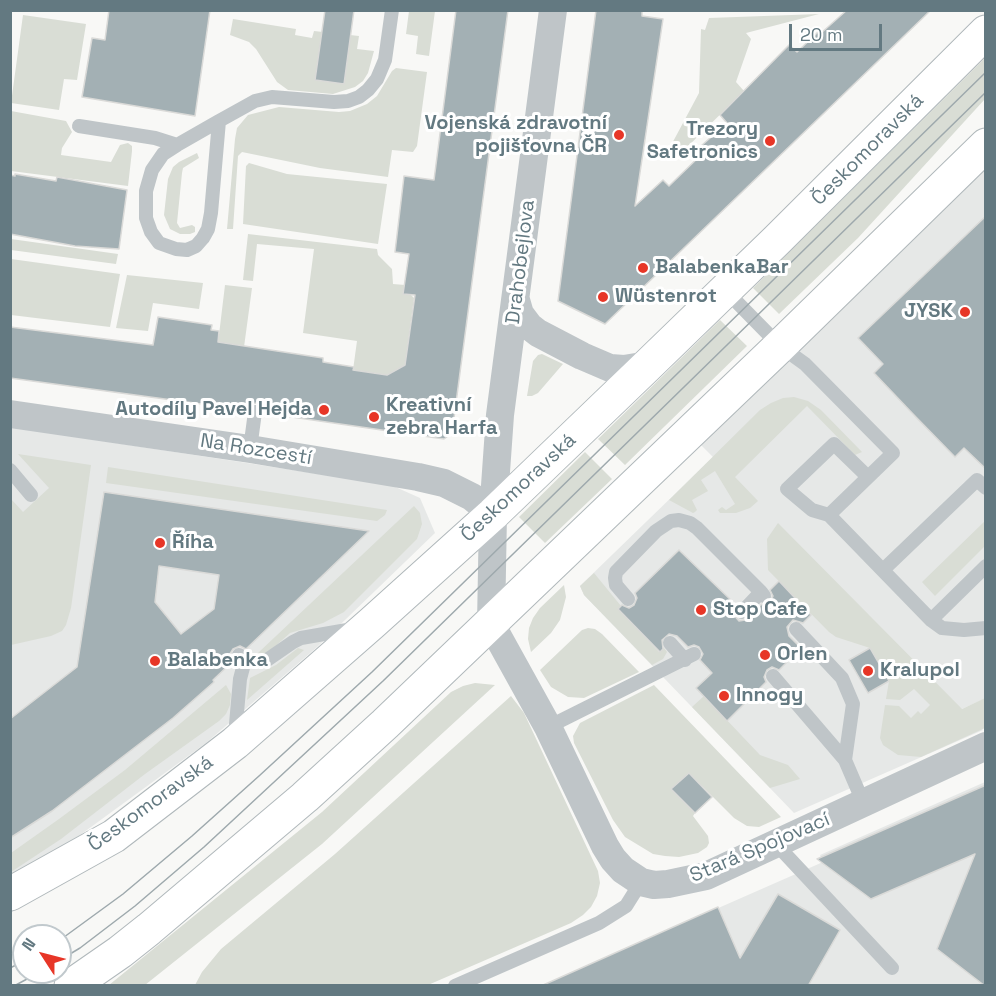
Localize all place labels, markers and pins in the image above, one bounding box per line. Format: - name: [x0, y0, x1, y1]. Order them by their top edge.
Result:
- place label: Vojenská zdravotní pojišťovna ČR: [425, 112, 607, 159]
- place label: Trezory Safetronics: [647, 118, 758, 165]
- marker: Vojenská zdravotní pojišťovna ČR: [612, 128, 626, 142]
- marker: Trezory Safetronics: [763, 134, 777, 148]
- place label: BalabenkaBar: [655, 256, 789, 280]
- marker: BalabenkaBar: [636, 261, 650, 275]
- place label: Wüstenrot: [615, 285, 717, 309]
- marker: Wüstenrot: [596, 290, 610, 304]
- place label: JYSK: [904, 300, 953, 324]
- marker: JYSK: [958, 305, 972, 319]
- place label: Kreativní zebra Harfa: [386, 394, 498, 441]
- place label: Autodíly Pavel Hejda: [115, 398, 312, 422]
- marker: Autodíly Pavel Hejda: [317, 403, 331, 417]
- marker: Kreativní zebra Harfa: [367, 410, 381, 424]
- place label: Říha: [172, 531, 214, 555]
- marker: Říha: [153, 536, 167, 550]
- place label: Stop Cafe: [713, 598, 808, 622]
- marker: Stop Cafe: [694, 603, 708, 617]
- place label: Orlen: [777, 643, 828, 667]
- marker: Orlen: [758, 648, 772, 662]
- place label: Balabenka: [167, 649, 268, 673]
- marker: Balabenka: [148, 654, 162, 668]
- place label: Kralupol: [880, 659, 960, 683]
- marker: Kralupol: [861, 664, 875, 678]
- place label: Innogy: [736, 684, 803, 708]
- marker: Innogy: [717, 689, 731, 703]

